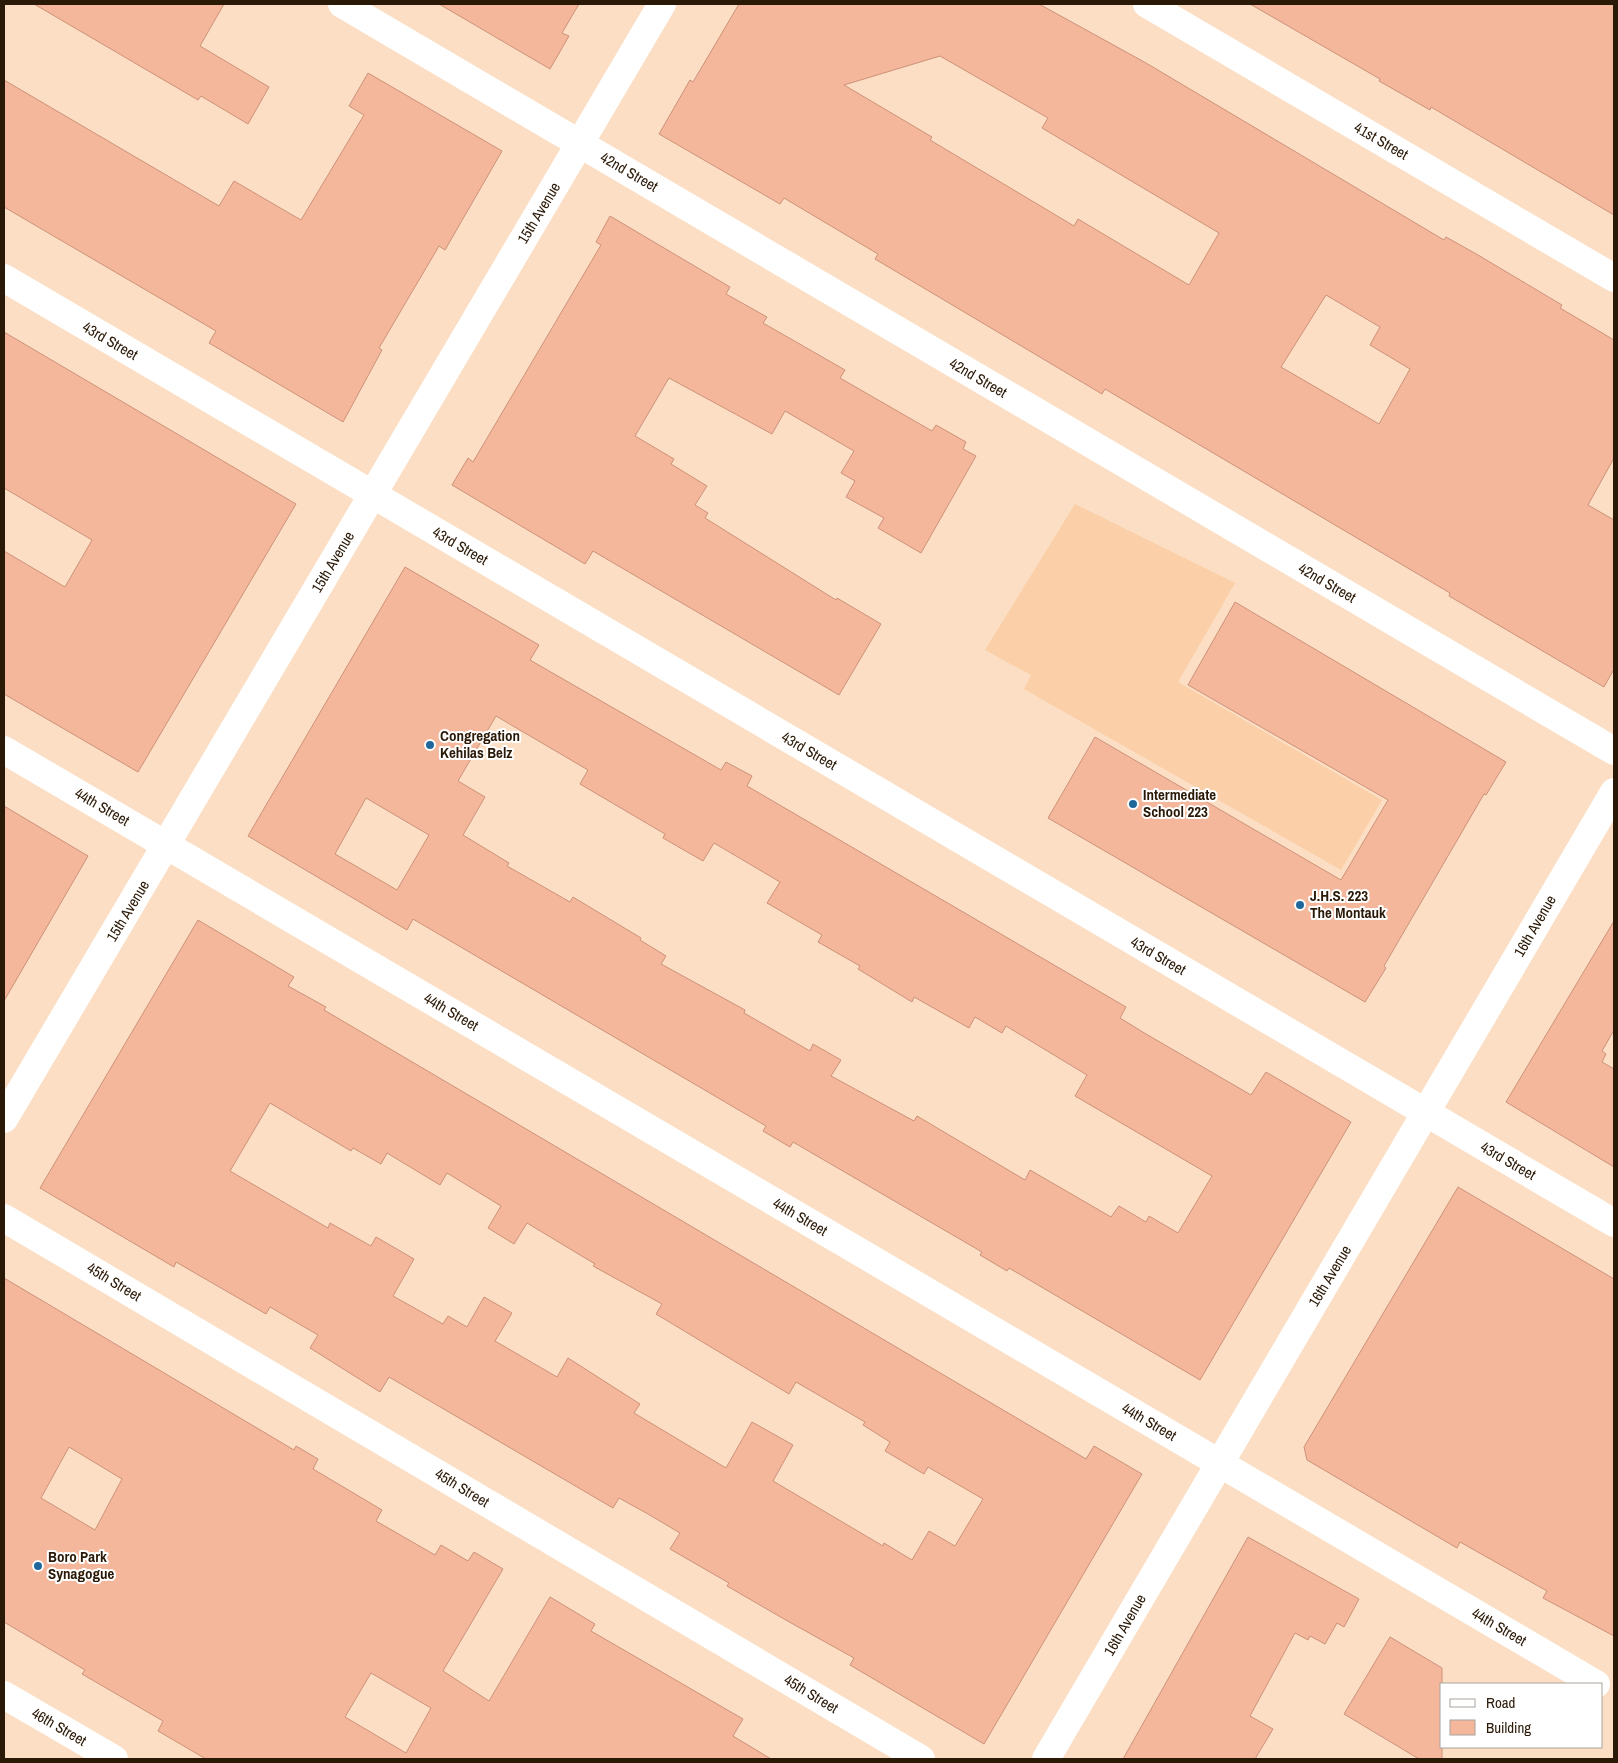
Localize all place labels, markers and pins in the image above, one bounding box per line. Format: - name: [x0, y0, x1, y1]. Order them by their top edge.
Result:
- place label: Congregation Kehilas Belz: [440, 725, 520, 763]
- marker: Congregation Kehilas Belz: [424, 739, 436, 751]
- place label: Intermediate School 223: [1143, 784, 1216, 822]
- marker: Intermediate School 223: [1127, 798, 1139, 810]
- place label: J.H.S. 223 The Montauk: [1310, 885, 1386, 923]
- marker: J.H.S. 223 The Montauk: [1294, 899, 1306, 911]
- place label: Boro Park Synagogue: [48, 1546, 114, 1584]
- marker: Boro Park Synagogue: [32, 1560, 44, 1572]

